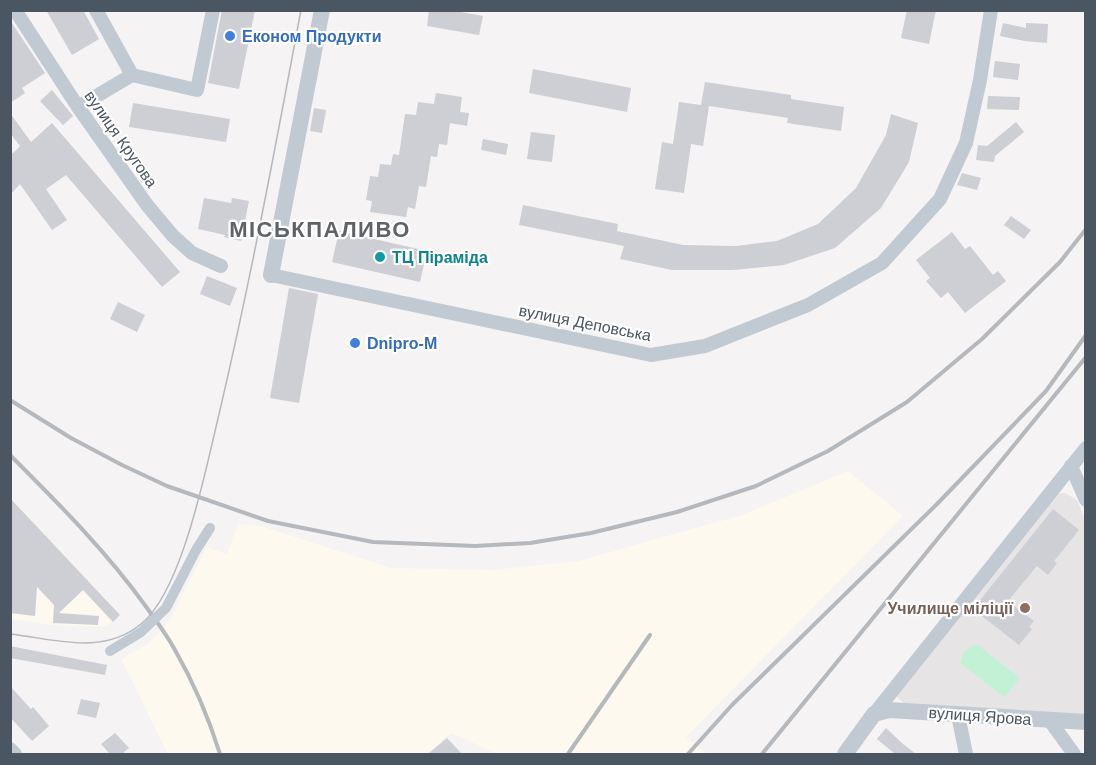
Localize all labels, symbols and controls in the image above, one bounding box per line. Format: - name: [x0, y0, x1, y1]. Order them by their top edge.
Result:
- place label: Економ Продукти: [242, 28, 382, 45]
- marker: Економ Продукти: [223, 29, 237, 43]
- street label: вулиця Кругова: [81, 87, 161, 191]
- district label: МІСЬКПАЛИВО: [229, 217, 411, 242]
- place label: ТЦ Піраміда: [392, 249, 488, 266]
- marker: ТЦ Піраміда: [373, 250, 387, 264]
- street label: вулиця Деповська: [517, 302, 653, 344]
- place label: Dnipro-M: [367, 335, 437, 352]
- marker: Dnipro-M: [348, 336, 362, 350]
- place label: Училище міліції: [887, 600, 1014, 617]
- marker: Училище міліції: [1018, 601, 1032, 615]
- street label: вулиця Ярова: [928, 704, 1032, 728]

